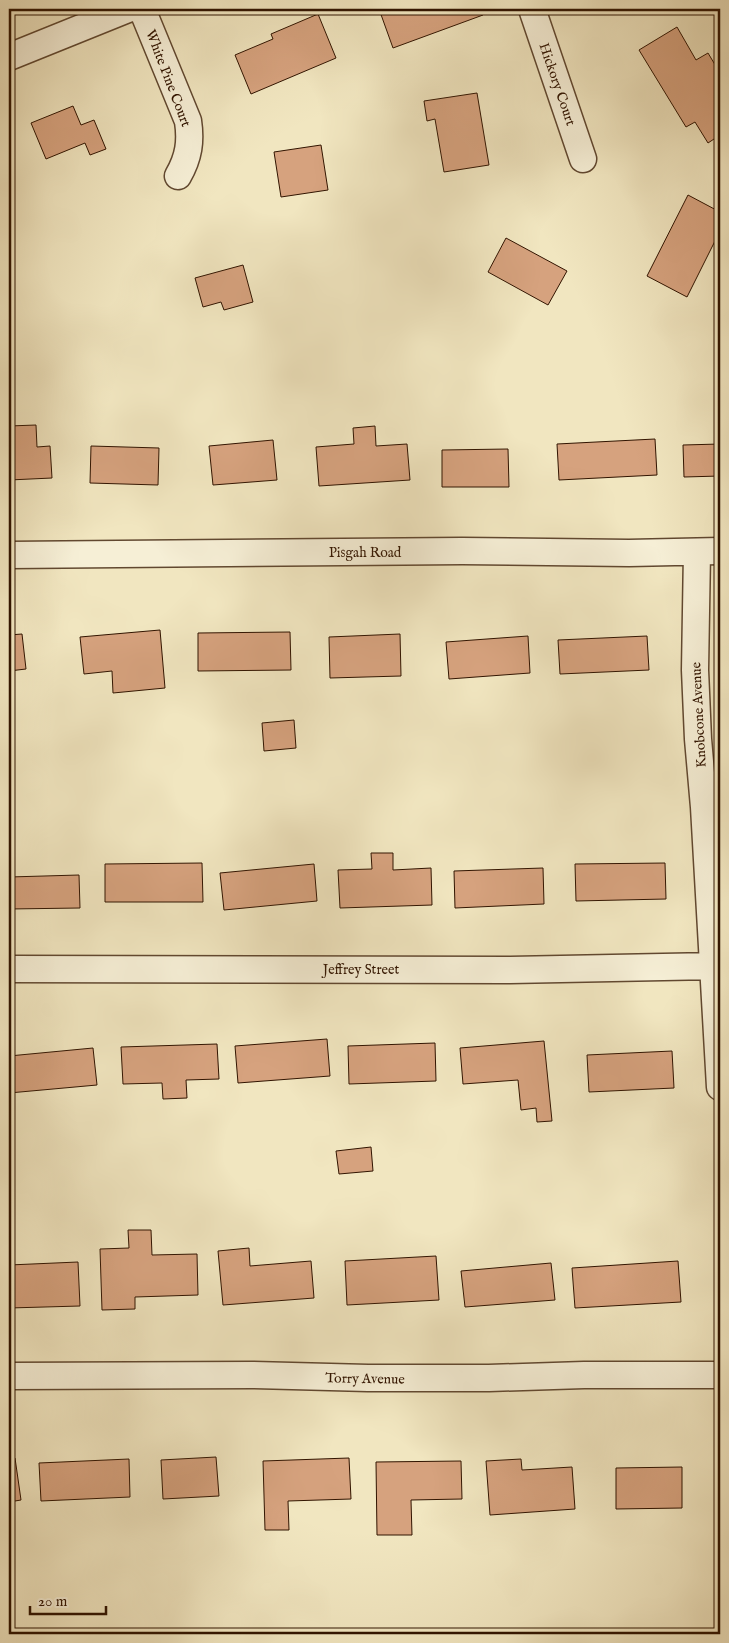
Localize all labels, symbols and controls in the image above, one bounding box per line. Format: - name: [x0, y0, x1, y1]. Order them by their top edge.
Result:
- street label: White Pine Court: [141, 27, 195, 130]
- street label: Hickory Court: [534, 41, 580, 128]
- street label: Pisgah Road: [329, 544, 402, 562]
- street label: Knobcone Avenue: [687, 661, 711, 768]
- street label: Jeffrey Street: [321, 961, 399, 979]
- street label: Torry Avenue: [325, 1369, 405, 1389]
- scale bar: [30, 1583, 106, 1615]
- text: 20 m: [38, 1592, 68, 1611]

